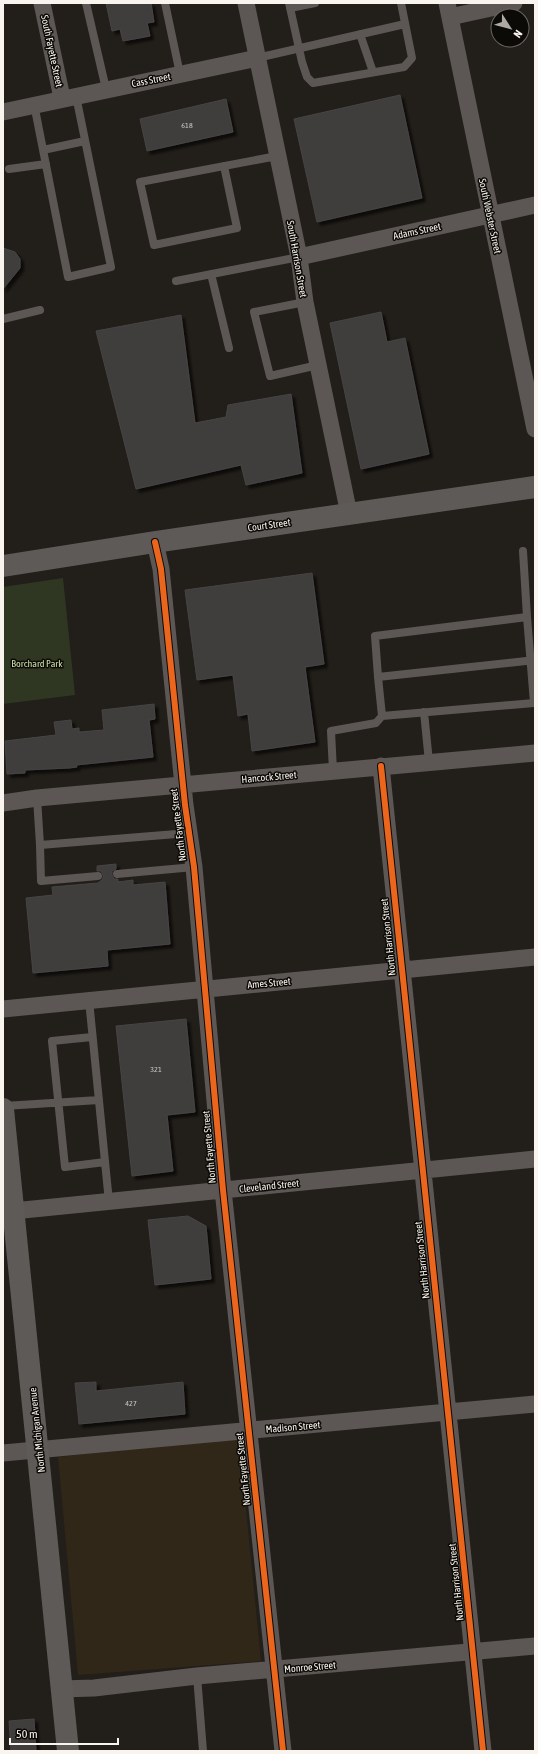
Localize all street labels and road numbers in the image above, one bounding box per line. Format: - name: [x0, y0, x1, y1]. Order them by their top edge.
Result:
- street label: South Fayette Street: [39, 14, 65, 88]
- street label: Cass Street: [131, 71, 172, 89]
- street label: South Webster Street: [477, 178, 503, 255]
- street label: South Harrison Street: [285, 220, 309, 298]
- street label: Adams Street: [392, 221, 442, 241]
- street label: Court Street: [247, 517, 291, 533]
- street label: Hancock Street: [241, 769, 297, 785]
- street label: North Fayette Street: [168, 788, 188, 862]
- street label: North Harrison Street: [378, 898, 398, 976]
- street label: Ames Street: [247, 976, 291, 990]
- street label: North Fayette Street: [200, 1110, 218, 1184]
- street label: Cleveland Street: [238, 1177, 300, 1195]
- street label: North Harrison Street: [412, 1221, 432, 1299]
- street label: North Michigan Avenue: [27, 1387, 47, 1473]
- street label: Madison Street: [265, 1419, 321, 1435]
- street label: North Fayette Street: [234, 1432, 252, 1506]
- street label: North Harrison Street: [446, 1543, 466, 1621]
- street label: Monroe Street: [284, 1659, 336, 1675]

